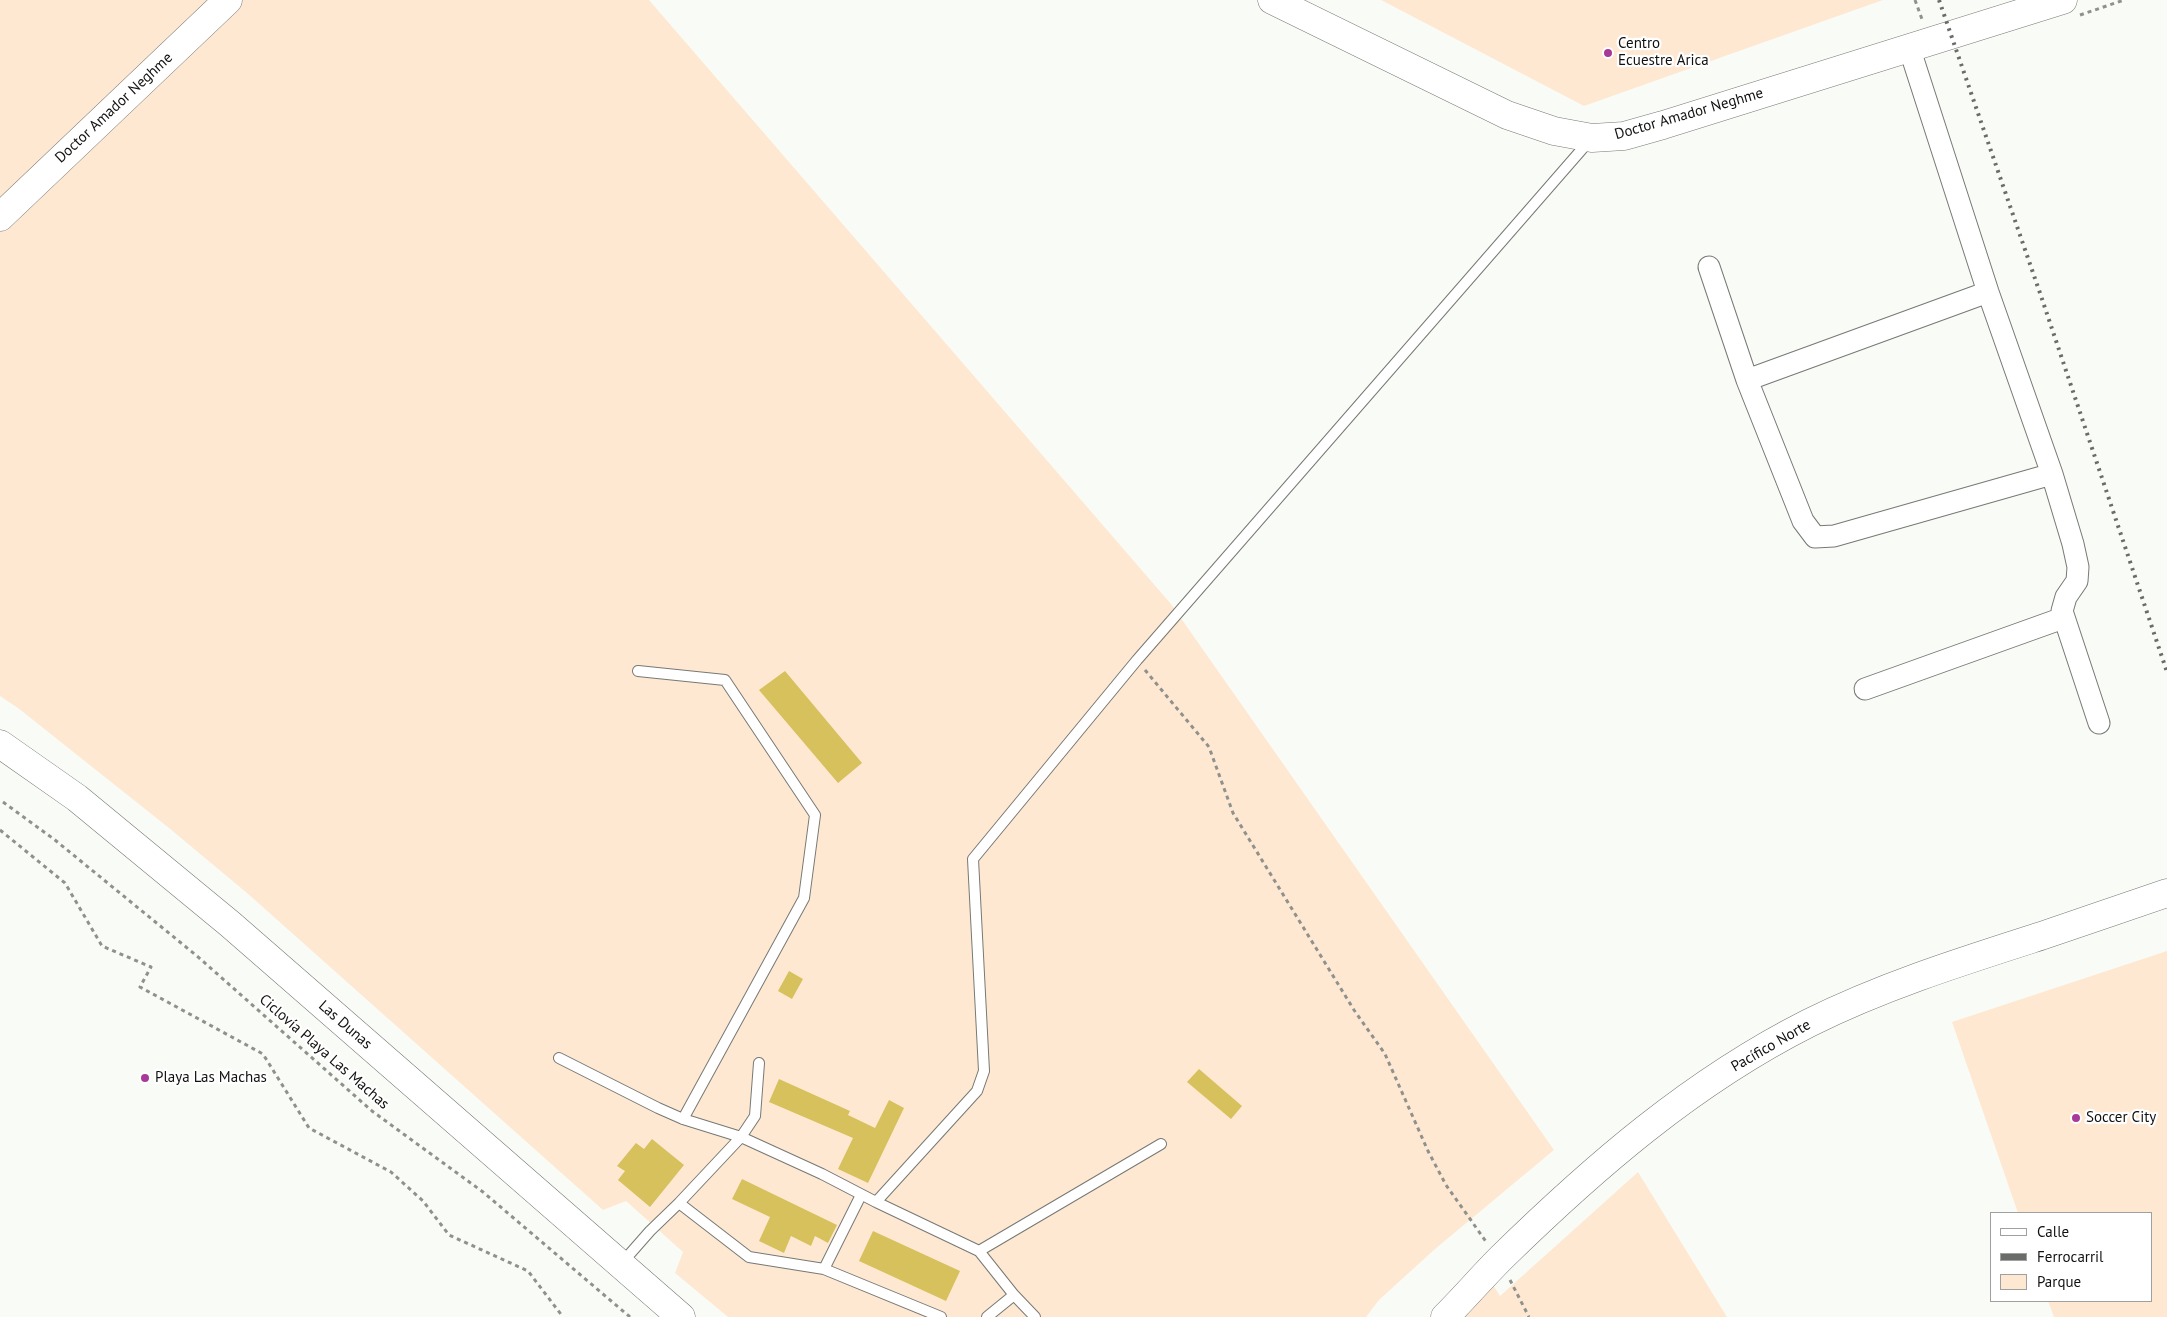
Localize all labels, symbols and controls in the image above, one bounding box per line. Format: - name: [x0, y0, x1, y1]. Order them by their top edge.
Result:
- place label: Centro Ecuestre Arica: [1618, 35, 1709, 70]
- marker: Centro Ecuestre Arica: [1602, 47, 1614, 59]
- street label: Doctor Amador Neghme: [52, 49, 176, 167]
- street label: Doctor Amador Neghme: [1613, 84, 1765, 144]
- street label: Ciclovía Playa Las Machas: [255, 991, 393, 1113]
- street label: Las Dunas: [315, 997, 375, 1053]
- street label: Pacífico Norte: [1728, 1016, 1814, 1076]
- place label: Playa Las Machas: [155, 1069, 267, 1087]
- marker: Playa Las Machas: [139, 1072, 151, 1084]
- place label: Soccer City: [2086, 1109, 2156, 1127]
- marker: Soccer City: [2070, 1112, 2082, 1124]
- legend: [1990, 1212, 2152, 1302]
- text: Calle: [2037, 1222, 2069, 1241]
- text: Ferrocarril: [2037, 1247, 2103, 1266]
- text: Parque: [2037, 1272, 2081, 1291]

